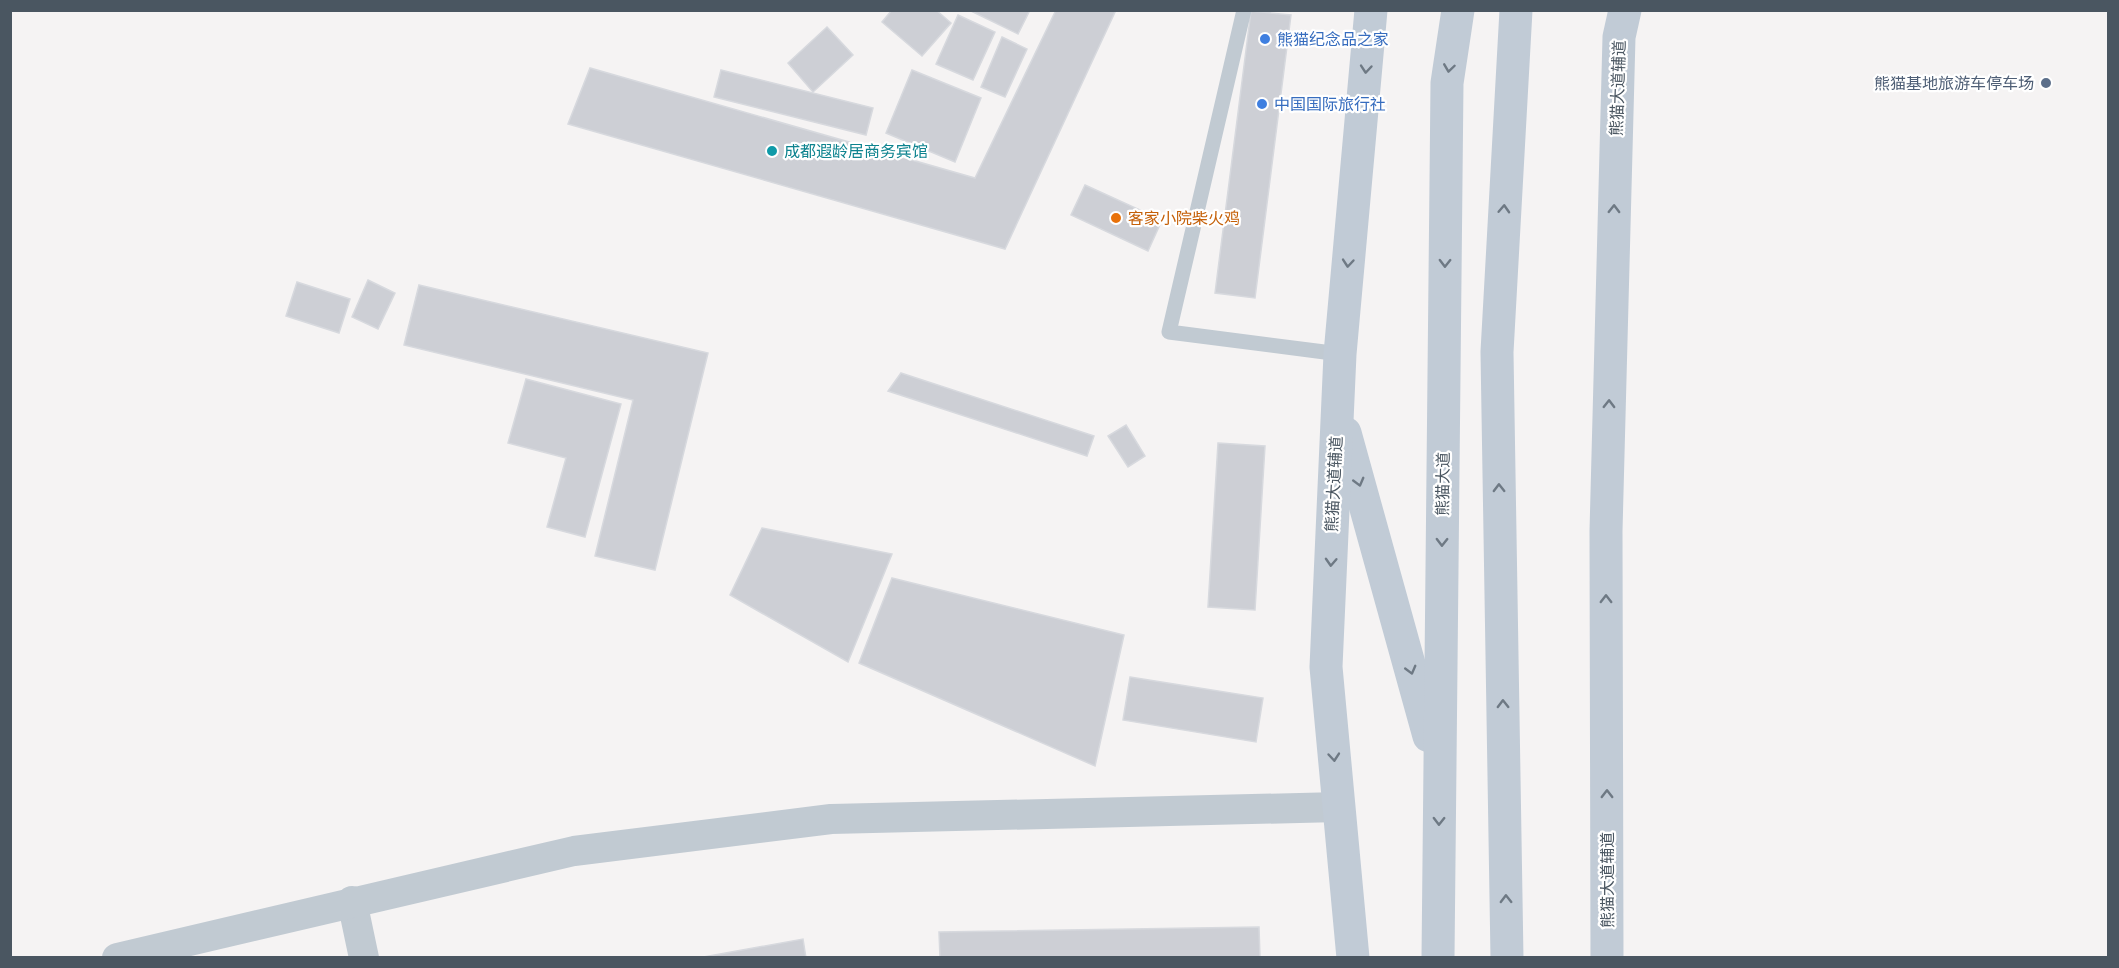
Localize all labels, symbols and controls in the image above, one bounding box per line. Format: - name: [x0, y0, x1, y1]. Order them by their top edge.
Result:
- place label: 熊猫纪念品之家: [1277, 28, 1389, 51]
- marker: 熊猫纪念品之家: [1258, 32, 1272, 46]
- street label: 熊猫大道辅道: [1605, 40, 1631, 136]
- one-way arrow: [1360, 64, 1373, 73]
- one-way arrow: [1444, 64, 1456, 73]
- place label: 熊猫基地旅游车停车场: [1874, 72, 2034, 95]
- marker: 熊猫基地旅游车停车场: [2039, 76, 2053, 90]
- place label: 中国国际旅行社: [1274, 93, 1386, 116]
- marker: 中国国际旅行社: [1255, 97, 1269, 111]
- place label: 成都遐龄居商务宾馆: [784, 140, 928, 163]
- marker: 成都遐龄居商务宾馆: [765, 144, 779, 158]
- one-way arrow: [1498, 205, 1511, 214]
- one-way arrow: [1608, 205, 1621, 214]
- place label: 客家小院柴火鸡: [1128, 207, 1240, 230]
- marker: 客家小院柴火鸡: [1109, 211, 1123, 225]
- one-way arrow: [1342, 258, 1355, 268]
- one-way arrow: [1439, 259, 1451, 268]
- one-way arrow: [1603, 400, 1616, 409]
- street label: 熊猫大道辅道: [1320, 435, 1348, 533]
- street label: 熊猫大道: [1431, 452, 1455, 516]
- one-way arrow: [1352, 476, 1364, 487]
- one-way arrow: [1493, 484, 1505, 493]
- one-way arrow: [1436, 538, 1448, 547]
- one-way arrow: [1324, 558, 1337, 567]
- one-way arrow: [1600, 595, 1612, 604]
- one-way arrow: [1403, 665, 1416, 675]
- one-way arrow: [1497, 700, 1509, 709]
- one-way arrow: [1327, 752, 1340, 761]
- one-way arrow: [1601, 790, 1613, 799]
- one-way arrow: [1433, 817, 1445, 826]
- street label: 熊猫大道辅道: [1596, 832, 1619, 928]
- one-way arrow: [1500, 895, 1512, 904]

